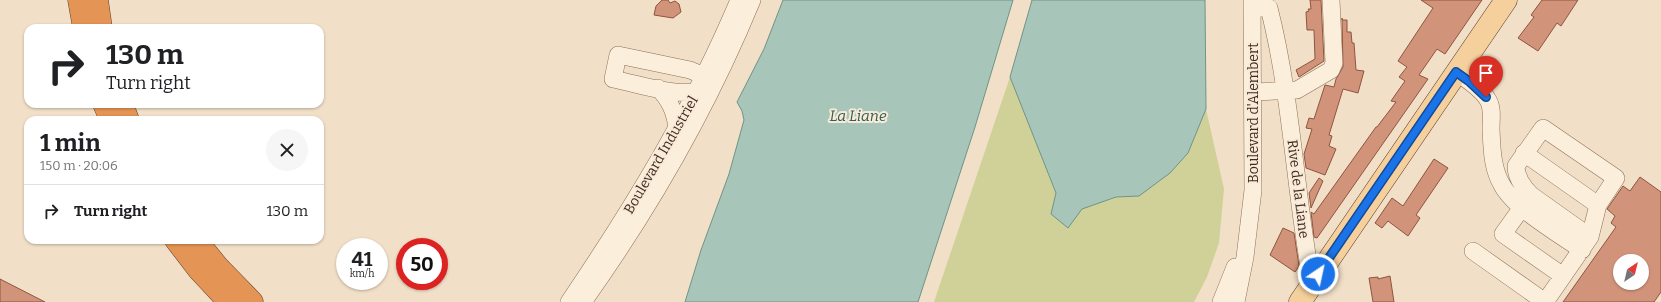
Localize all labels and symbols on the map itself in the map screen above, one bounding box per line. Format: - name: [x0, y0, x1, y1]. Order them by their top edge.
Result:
- street label: Boulevard d'Alembert: [1245, 43, 1262, 183]
- pin: [1469, 56, 1503, 97]
- street label: Boulevard Industriel: [620, 93, 702, 217]
- water label: La Liane: [830, 107, 887, 125]
- street label: Rive de la Liane: [1284, 139, 1312, 239]
- speed limit sign: 50: [396, 238, 448, 290]
- position arrow: [1297, 253, 1339, 295]
- north arrow: [1613, 254, 1649, 290]

